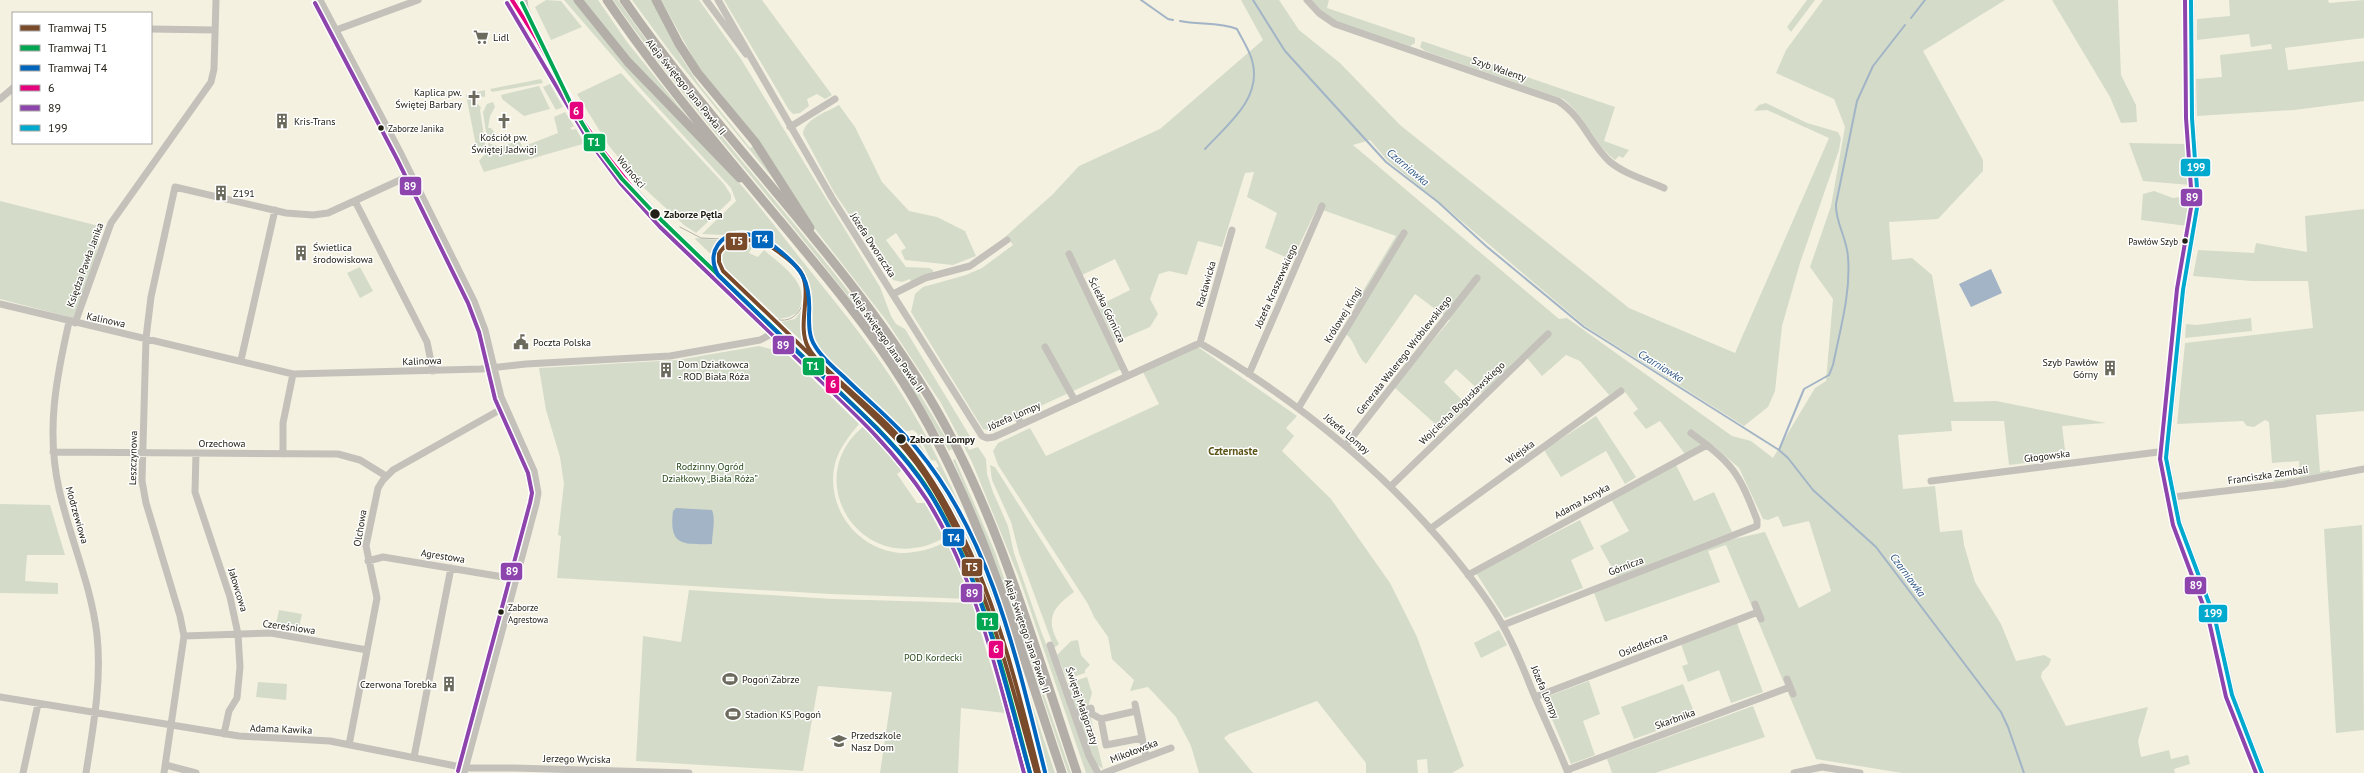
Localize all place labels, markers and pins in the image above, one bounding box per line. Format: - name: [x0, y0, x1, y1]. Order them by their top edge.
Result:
- supermarket icon: Lidl: [472, 28, 490, 46]
- place label: Lidl: [493, 31, 509, 44]
- place label: Kaplica pw. Świętej Barbary: [395, 86, 462, 111]
- church icon: Kaplica pw. Świętej Barbary: [465, 89, 483, 107]
- building icon: Kris-Trans: [273, 112, 291, 130]
- church icon: Kościół pw. Świętej Jadwigi: [495, 112, 513, 130]
- place label: Kris-Trans: [294, 115, 335, 128]
- marker: Zaborze Janika: [376, 123, 386, 133]
- place label: Zaborze Janika: [388, 123, 444, 134]
- place label: Kościół pw. Świętej Jadwigi: [471, 131, 537, 156]
- building icon: Z191: [212, 184, 230, 202]
- place label: Z191: [233, 187, 255, 200]
- marker: Zaborze Pętla: [648, 207, 662, 221]
- place label: Zaborze Pętla: [664, 208, 722, 221]
- place label: Pawłów Szyb: [2128, 236, 2178, 247]
- marker: Pawłów Szyb: [2180, 236, 2190, 246]
- place label: Świetlica środowiskowa: [313, 241, 373, 266]
- building icon: Świetlica środowiskowa: [292, 244, 310, 262]
- public building icon: Poczta Polska: [512, 333, 530, 351]
- place label: Poczta Polska: [533, 336, 591, 349]
- place label: Szyb Pawłów Górny: [2043, 356, 2099, 381]
- place label: Dom Działkowca - ROD Biała Róża: [678, 358, 749, 383]
- building icon: Szyb Pawłów Górny: [2101, 359, 2119, 377]
- building icon: Dom Działkowca - ROD Biała Róża: [657, 361, 675, 379]
- marker: Zaborze Lompy: [894, 432, 908, 446]
- place label: Zaborze Lompy: [910, 433, 975, 446]
- place label: Zaborze Agrestowa: [508, 602, 548, 625]
- marker: Zaborze Agrestowa: [496, 607, 506, 617]
- sports icon: Pogoń Zabrze: [721, 670, 739, 688]
- place label: Pogoń Zabrze: [742, 673, 800, 686]
- building icon: Czerwona Torebka: [440, 675, 458, 693]
- place label: Czerwona Torebka: [360, 678, 437, 691]
- sports icon: Stadion KS Pogoń: [724, 705, 742, 723]
- place label: Stadion KS Pogoń: [745, 708, 821, 721]
- place label: Przedszkole Nasz Dom: [851, 729, 901, 754]
- school or university icon: Przedszkole Nasz Dom: [830, 732, 848, 750]

